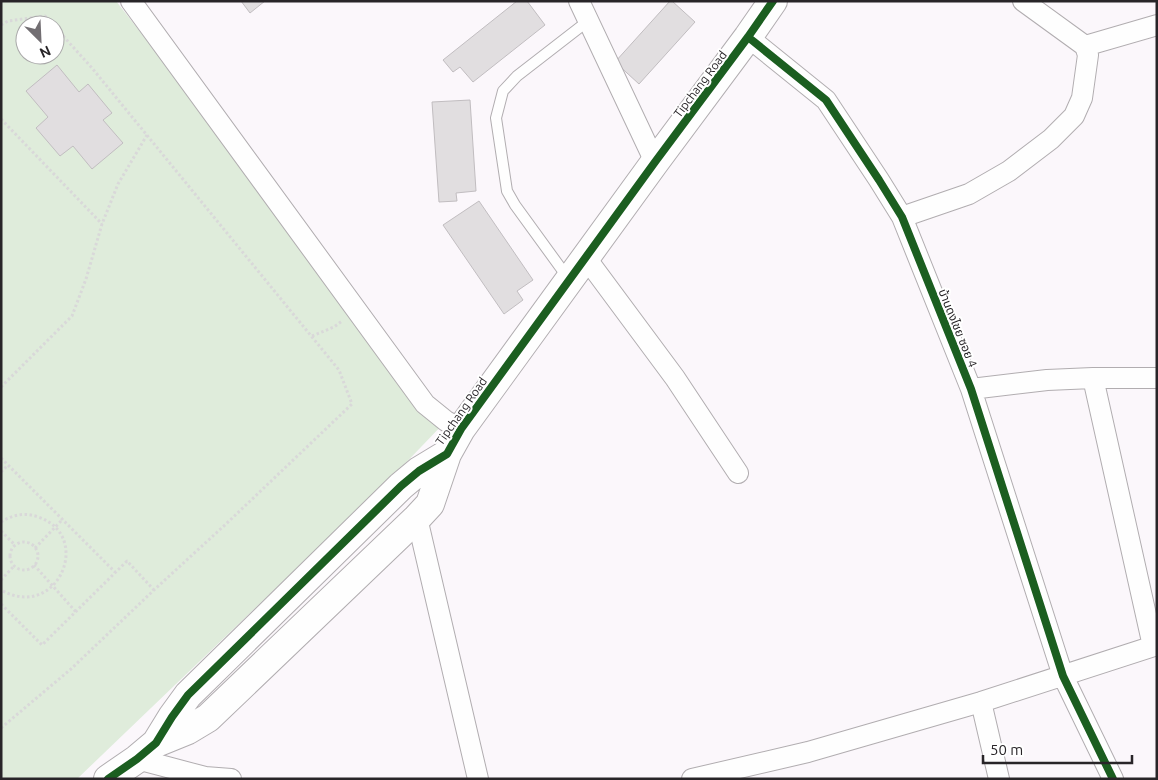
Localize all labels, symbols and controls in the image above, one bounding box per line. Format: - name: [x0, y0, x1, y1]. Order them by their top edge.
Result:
- north arrow: [15, 15, 65, 65]
- text: N: [37, 42, 53, 61]
- street label: Tipchang Road: [671, 48, 729, 120]
- street label: บ้านดงไชย ซอย 4: [936, 287, 980, 369]
- street label: Tipchang Road: [433, 375, 489, 447]
- scale bar: [983, 732, 1132, 764]
- text: 50 m: [990, 741, 1023, 758]

